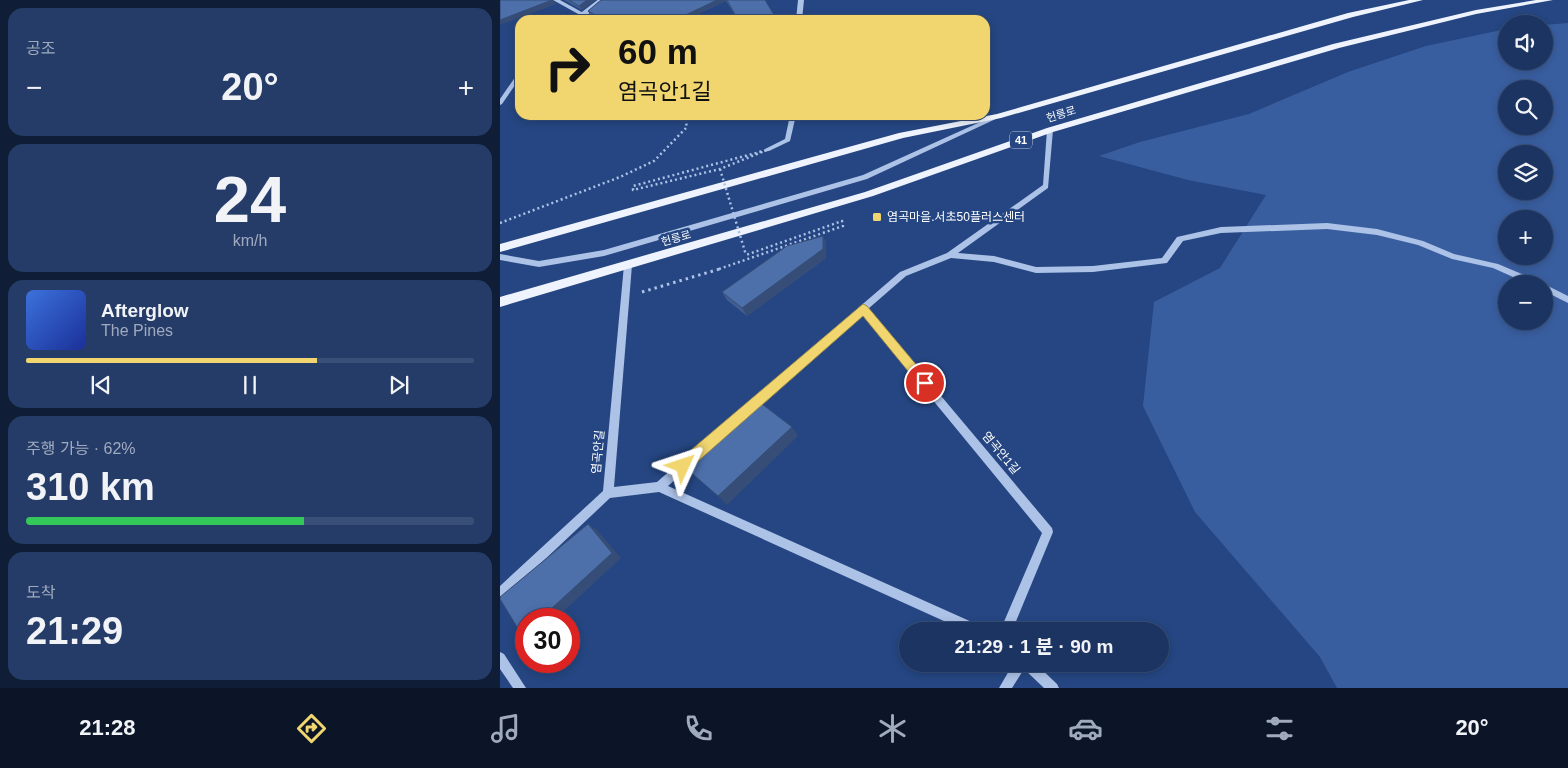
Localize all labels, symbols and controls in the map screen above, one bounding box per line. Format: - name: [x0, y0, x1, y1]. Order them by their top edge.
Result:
- map controls: [1498, 15, 1553, 330]
- button: sound: [1498, 15, 1553, 70]
- text: 60 m: [618, 32, 698, 71]
- icon: right: [535, 35, 600, 100]
- text: 공조: [26, 40, 55, 57]
- text: 20°: [221, 66, 279, 108]
- text: −: [26, 72, 42, 103]
- text: +: [458, 72, 474, 103]
- text: 염곡안1길: [618, 79, 711, 104]
- button: search: [1498, 80, 1553, 135]
- street label: 헌릉로: [1045, 104, 1077, 124]
- road number: 41: [1010, 132, 1032, 148]
- button: layers: [1498, 145, 1553, 200]
- text: 24: [214, 163, 286, 236]
- place label: 염곡마을.서초50플러스센터: [887, 210, 1025, 224]
- button: +: [1498, 210, 1553, 265]
- marker: 염곡마을.서초50플러스센터: [871, 211, 883, 223]
- street label: 헌릉로: [660, 228, 692, 248]
- text: km/h: [233, 232, 267, 249]
- button: −: [1498, 275, 1553, 330]
- text: Afterglow: [101, 300, 189, 321]
- text: The Pines: [101, 322, 173, 339]
- pin: [904, 362, 946, 404]
- icon: arrive: [911, 369, 939, 397]
- icon: previous: [87, 371, 115, 399]
- icon: pause: [236, 371, 264, 399]
- icon: next: [385, 371, 413, 399]
- street label: 염곡안길: [589, 429, 607, 475]
- street label: 염곡안1길: [979, 429, 1023, 477]
- position arrow: [656, 439, 708, 491]
- text: 주행 가능 · 62%: [26, 440, 136, 457]
- text: 310 km: [26, 466, 155, 508]
- text: 도착: [26, 584, 55, 601]
- speed limit sign: 30: [515, 608, 580, 673]
- text: 21:29: [26, 610, 123, 652]
- text: 21:29 · 1 분 · 90 m: [955, 636, 1114, 657]
- icon: directions: [294, 711, 329, 746]
- icon: music: [488, 711, 523, 746]
- icon: phone: [681, 711, 716, 746]
- icon: climate: [875, 711, 910, 746]
- icon: car: [1068, 711, 1103, 746]
- icon: filters: [1262, 711, 1297, 746]
- text: 21:28: [79, 715, 136, 740]
- text: 20°: [1455, 715, 1489, 740]

